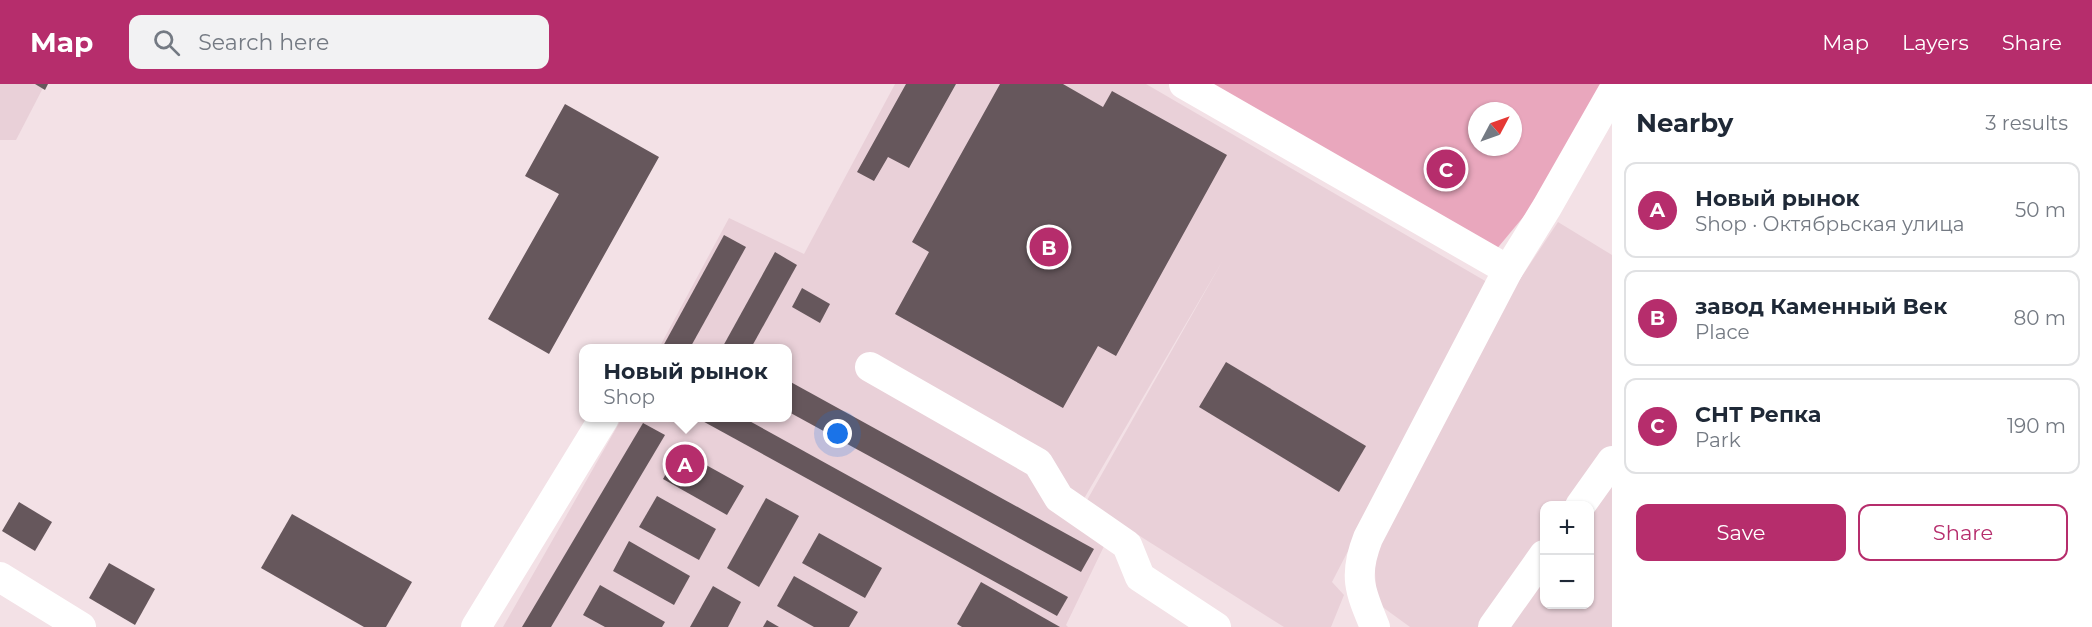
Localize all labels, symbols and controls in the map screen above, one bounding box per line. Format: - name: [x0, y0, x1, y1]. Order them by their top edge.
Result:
- search box: [129, 15, 549, 69]
- text: Map: [30, 25, 93, 59]
- icon: search: [150, 26, 183, 59]
- text: Search here: [198, 29, 329, 56]
- text: Map: [1822, 30, 1869, 55]
- text: Layers: [1902, 30, 1969, 55]
- text: Share: [2002, 30, 2062, 55]
- north arrow: [1468, 102, 1522, 156]
- text: Nearby: [1636, 107, 1733, 139]
- text: 3 results: [1985, 111, 2068, 135]
- pin: C: [1426, 146, 1466, 191]
- text: Новый рынок: [1695, 185, 1860, 212]
- text: A: [1650, 198, 1665, 222]
- text: 50 m: [2015, 198, 2066, 222]
- text: Shop · Октябрьская улица: [1695, 212, 1965, 236]
- pin: B: [1030, 224, 1068, 270]
- text: завод Каменный Век: [1695, 293, 1947, 320]
- text: B: [1650, 306, 1665, 330]
- text: 80 m: [2014, 306, 2066, 330]
- text: Place: [1695, 320, 1750, 344]
- popup: [579, 344, 792, 422]
- text: Новый рынок: [603, 358, 768, 385]
- text: Shop: [603, 385, 655, 409]
- text: СНТ Репка: [1695, 401, 1821, 428]
- text: C: [1650, 414, 1665, 438]
- text: 190 m: [2007, 414, 2066, 438]
- your location: [823, 419, 852, 448]
- text: Park: [1695, 428, 1741, 452]
- pin: A: [666, 442, 704, 487]
- map controls: [1540, 501, 1594, 609]
- button: +: [1540, 501, 1594, 555]
- button: Save: [1636, 504, 1846, 561]
- button: Share: [1858, 504, 2068, 561]
- button: −: [1540, 555, 1594, 609]

